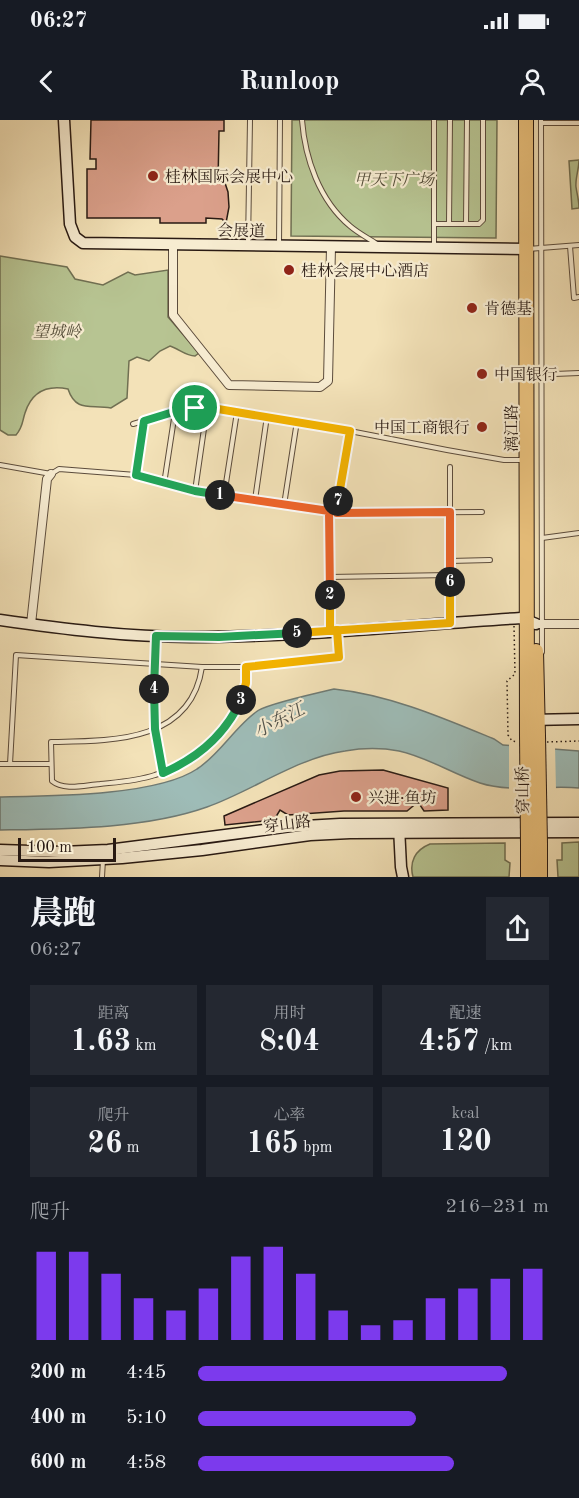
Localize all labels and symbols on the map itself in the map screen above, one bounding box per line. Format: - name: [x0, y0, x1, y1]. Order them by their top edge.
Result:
- place label: 桂林国际会展中心: [165, 168, 293, 186]
- marker: 桂林国际会展中心: [146, 169, 160, 183]
- park label: 甲天下广场: [354, 171, 436, 189]
- street label: 会展道: [217, 222, 265, 240]
- place label: 桂林会展中心酒店: [301, 262, 429, 280]
- marker: 桂林会展中心酒店: [282, 263, 296, 277]
- place label: 肯德基: [484, 300, 532, 318]
- marker: 肯德基: [465, 301, 479, 315]
- park label: 望城岭: [33, 323, 83, 341]
- place label: 中国银行: [494, 366, 558, 384]
- marker: 中国银行: [475, 367, 489, 381]
- pin: [169, 382, 220, 433]
- street label: 漓江路: [503, 404, 521, 452]
- place label: 中国工商银行: [374, 419, 470, 437]
- marker: 中国工商银行: [475, 420, 489, 434]
- pin: 1: [205, 480, 235, 510]
- pin: 7: [323, 486, 353, 516]
- pin: 6: [435, 567, 465, 597]
- pin: 2: [315, 580, 345, 610]
- pin: 5: [282, 618, 312, 648]
- pin: 4: [139, 674, 169, 704]
- pin: 3: [226, 685, 256, 715]
- water label: 小东江: [250, 697, 310, 741]
- street label: 穿山桥: [514, 766, 532, 814]
- place label: 兴进·鱼坊: [368, 789, 436, 807]
- marker: 兴进·鱼坊: [349, 790, 363, 804]
- street label: 穿山路: [262, 812, 312, 836]
- scale bar: [18, 835, 116, 862]

